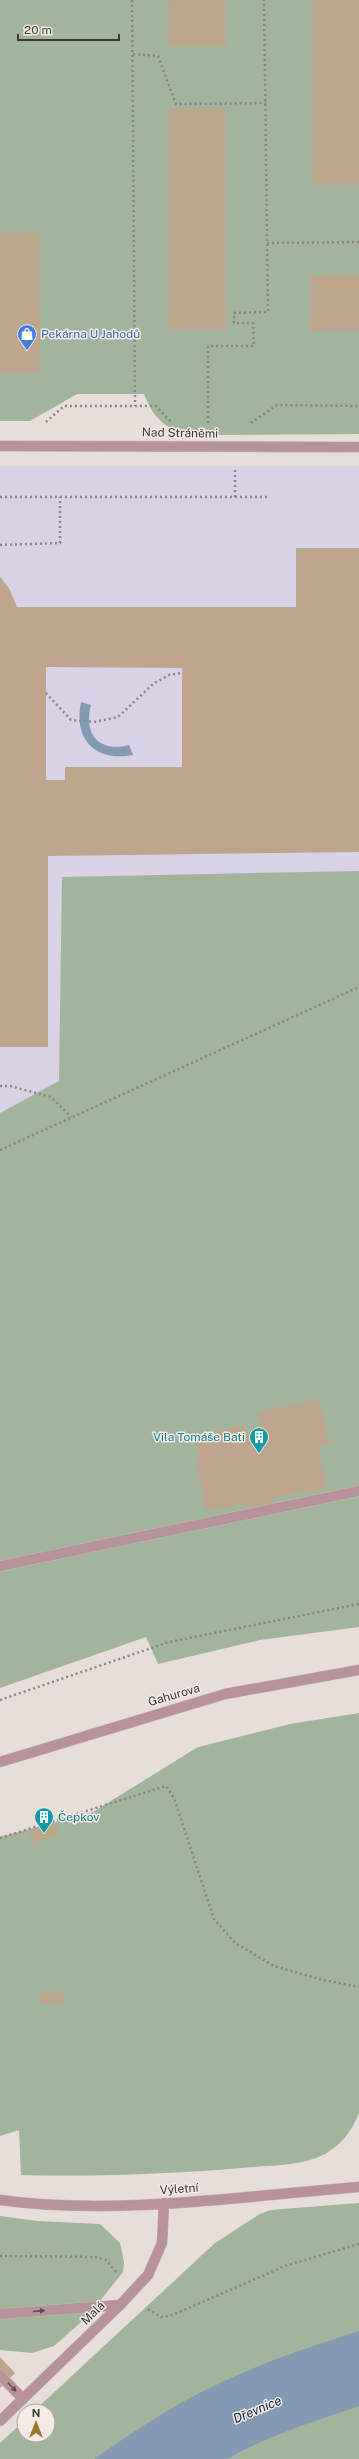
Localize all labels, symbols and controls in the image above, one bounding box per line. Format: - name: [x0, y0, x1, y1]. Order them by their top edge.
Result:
- scale bar: [18, 16, 119, 42]
- text: 20 m: [24, 23, 52, 37]
- shop icon: Pekárna U Jahodů: [16, 323, 38, 351]
- place label: Pekárna U Jahodů: [41, 327, 140, 341]
- street label: Nad Stráněmi: [142, 425, 218, 441]
- building icon: Vila Tomáše Bati: [248, 1426, 270, 1454]
- place label: Vila Tomáše Bati: [153, 1430, 245, 1444]
- street label: Gahurova: [146, 1681, 202, 1709]
- building icon: Čepkov: [33, 1806, 55, 1834]
- place label: Čepkov: [58, 1810, 99, 1824]
- street label: Výletní: [159, 2181, 200, 2197]
- street label: Malá: [78, 2298, 108, 2328]
- one-way arrow: [33, 2308, 45, 2315]
- one-way arrow: [7, 2382, 16, 2392]
- water label: Dřevnice: [231, 2393, 284, 2426]
- north arrow: [16, 2403, 56, 2443]
- text: N: [32, 2407, 40, 2419]

